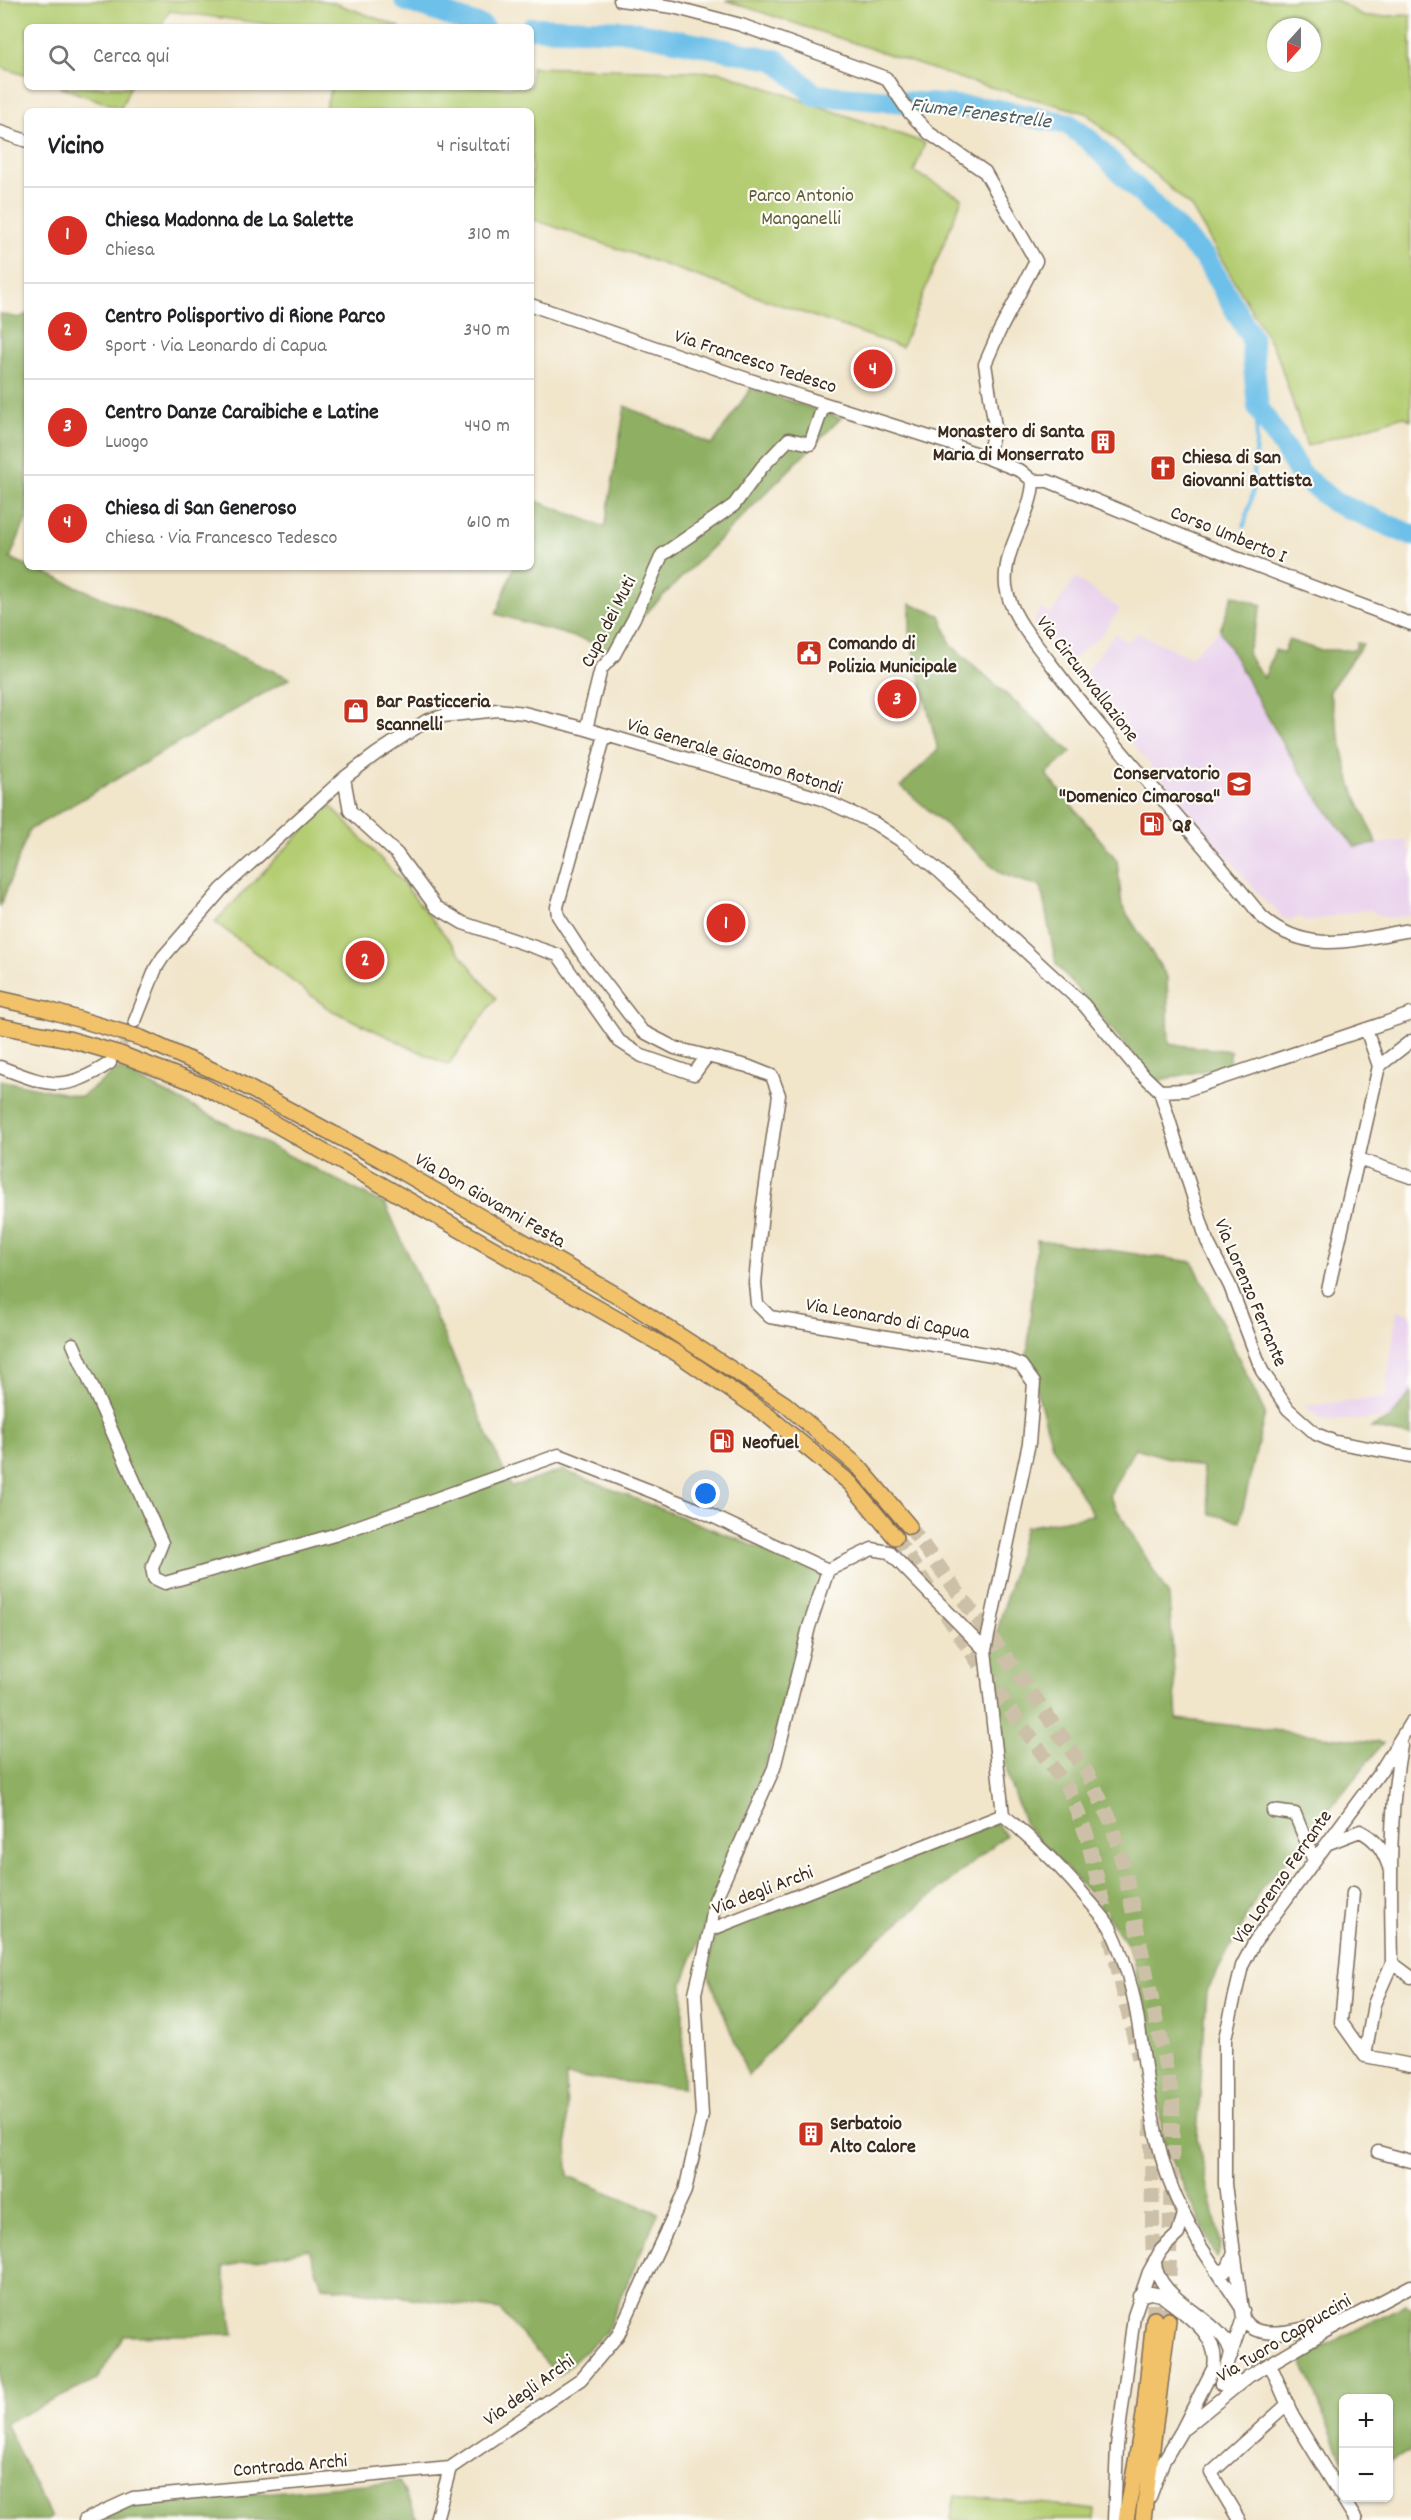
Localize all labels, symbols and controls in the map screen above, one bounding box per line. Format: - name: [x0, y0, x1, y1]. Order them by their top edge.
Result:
- north arrow: [1267, 18, 1321, 72]
- search box: [24, 24, 534, 90]
- icon: search: [45, 41, 78, 74]
- text: Cerca qui: [93, 42, 169, 73]
- water label: Fiume Fenestrelle: [909, 91, 1054, 139]
- text: Vicino: [48, 129, 104, 166]
- text: 4 risultati: [436, 133, 510, 161]
- park label: Parco Antonio Manganelli: [748, 183, 854, 234]
- text: Chiesa Madonna de La Salette: [105, 206, 354, 237]
- text: 1: [65, 221, 70, 249]
- text: 310 m: [468, 221, 510, 249]
- text: Chiesa: [105, 237, 154, 265]
- text: Centro Polisportivo di Rione Parco: [105, 302, 385, 333]
- text: 2: [63, 317, 72, 345]
- text: 340 m: [464, 317, 510, 345]
- street label: Via Francesco Tedesco: [670, 323, 840, 402]
- text: Sport · Via Leonardo di Capua: [105, 333, 327, 361]
- pin: 4: [854, 346, 892, 392]
- text: Centro Danze Caraibiche e Latine: [105, 398, 379, 429]
- text: 3: [63, 413, 72, 441]
- text: 440 m: [464, 413, 510, 441]
- place label: Monastero di Santa Maria di Monserrato: [933, 419, 1085, 470]
- building icon: Monastero di Santa Maria di Monserrato: [1088, 427, 1118, 457]
- text: Luogo: [105, 429, 148, 457]
- place label: Chiesa di San Giovanni Battista: [1182, 445, 1312, 496]
- church icon: Chiesa di San Giovanni Battista: [1148, 453, 1178, 483]
- text: Chiesa di San Generoso: [105, 494, 297, 525]
- street label: Corso Umberto I: [1165, 500, 1290, 572]
- text: 4: [63, 509, 72, 537]
- text: 610 m: [467, 509, 510, 537]
- text: Chiesa · Via Francesco Tedesco: [105, 525, 337, 553]
- street label: Cupa dei Muti: [575, 571, 645, 673]
- street label: Via Circumvallazione: [1028, 611, 1145, 749]
- place label: Comando di Polizia Municipale: [828, 631, 957, 682]
- public building icon: Comando di Polizia Municipale: [794, 638, 824, 668]
- pin: 3: [878, 676, 916, 722]
- place label: Bar Pasticceria Scannelli: [376, 689, 491, 740]
- shop icon: Bar Pasticceria Scannelli: [341, 696, 371, 726]
- street label: Via Generale Giacomo Rotondi: [623, 712, 845, 804]
- place label: Conservatorio "Domenico Cimarosa": [1059, 761, 1220, 812]
- school or university icon: Conservatorio "Domenico Cimarosa": [1224, 769, 1254, 799]
- fuel station icon: Q8: [1137, 809, 1167, 839]
- place label: Q8: [1172, 813, 1192, 841]
- pin: 1: [706, 900, 746, 946]
- pin: 2: [346, 938, 385, 982]
- street label: Via Don Giovanni Festa: [409, 1147, 571, 1257]
- street label: Via Lorenzo Ferrante: [1205, 1215, 1293, 1372]
- street label: Via Leonardo di Capua: [803, 1292, 972, 1348]
- fuel station icon: Neofuel: [707, 1426, 737, 1456]
- place label: Neofuel: [742, 1430, 799, 1458]
- your location: [691, 1479, 720, 1508]
- street label: Via Lorenzo Ferrante: [1227, 1805, 1340, 1951]
- street label: Via degli Archi: [708, 1860, 818, 1924]
- place label: Serbatoio Alto Calore: [830, 2111, 916, 2162]
- building icon: Serbatoio Alto Calore: [796, 2119, 826, 2149]
- street label: Via Tuoro Cappuccini: [1212, 2288, 1357, 2391]
- street label: Via degli Archi: [478, 2349, 581, 2434]
- map controls: [1339, 2394, 1393, 2502]
- button: +: [1339, 2394, 1393, 2448]
- street label: Contrada Archi: [232, 2448, 349, 2486]
- button: −: [1339, 2448, 1393, 2502]

